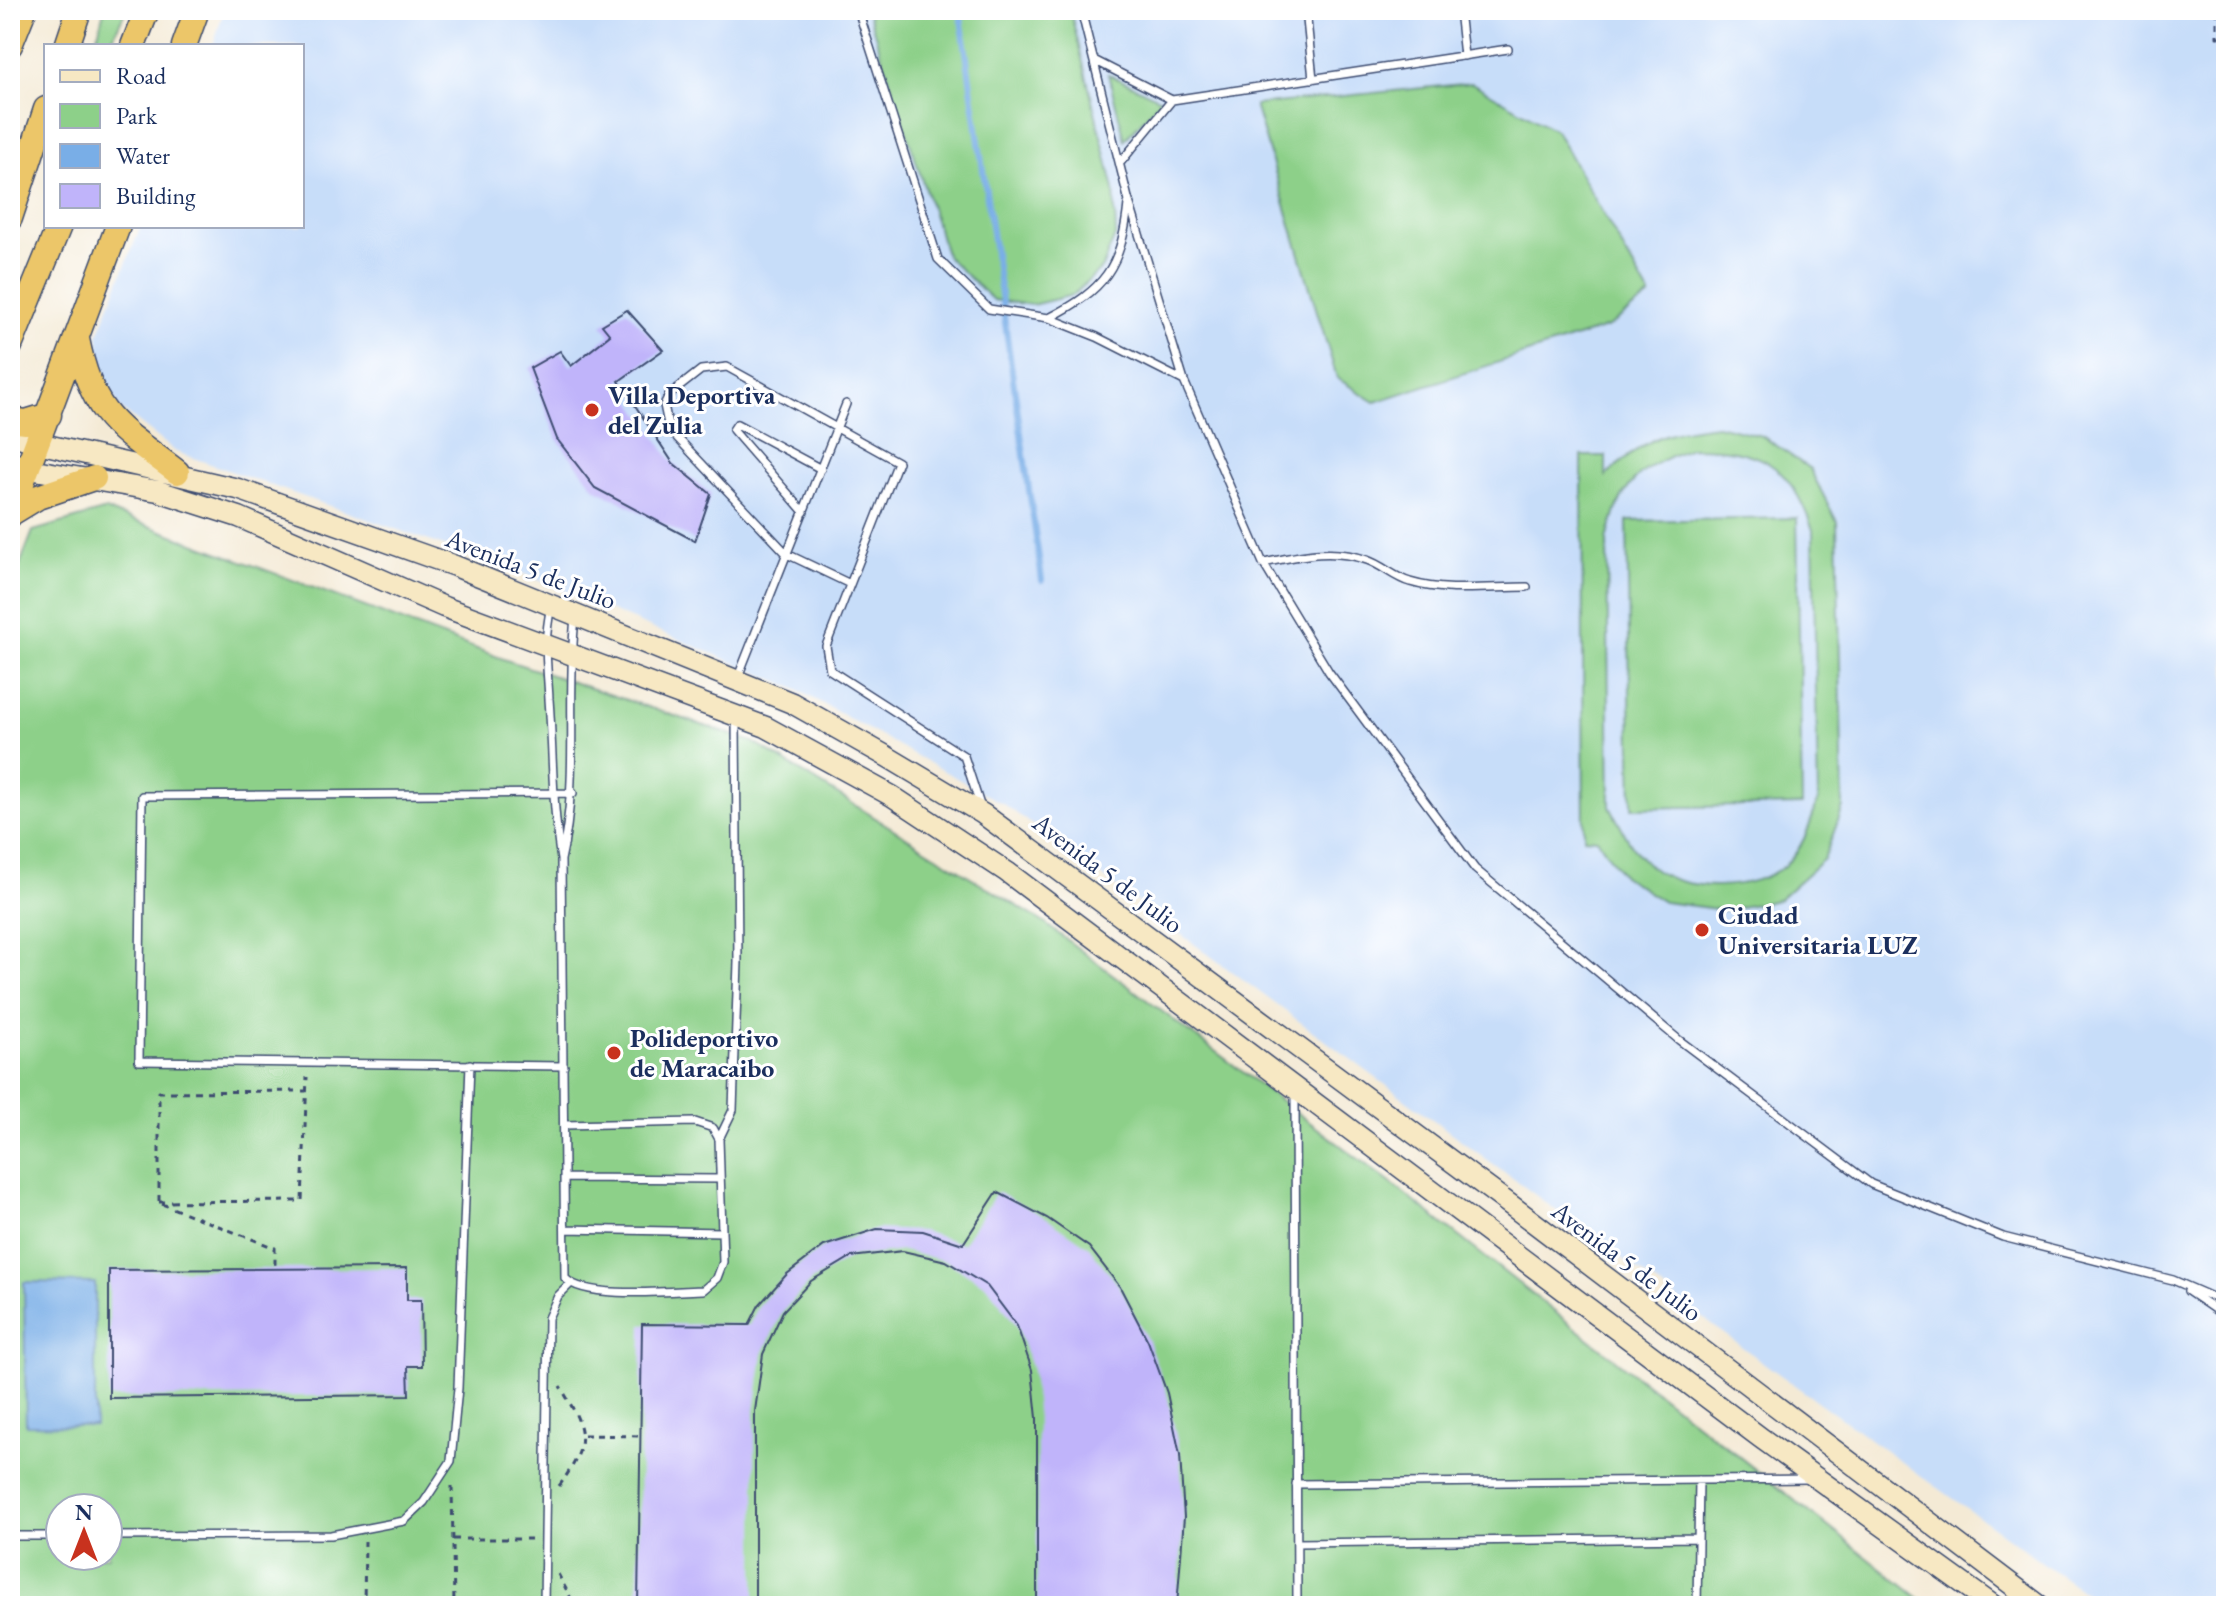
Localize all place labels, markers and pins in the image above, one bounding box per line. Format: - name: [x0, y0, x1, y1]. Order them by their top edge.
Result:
- place label: Villa Deportiva del Zulia: [608, 378, 776, 442]
- marker: Villa Deportiva del Zulia: [583, 401, 601, 419]
- place label: Ciudad Universitaria LUZ: [1718, 898, 1918, 962]
- marker: Ciudad Universitaria LUZ: [1693, 921, 1711, 939]
- place label: Polideportivo de Maracaibo: [630, 1021, 778, 1085]
- marker: Polideportivo de Maracaibo: [605, 1044, 623, 1062]

